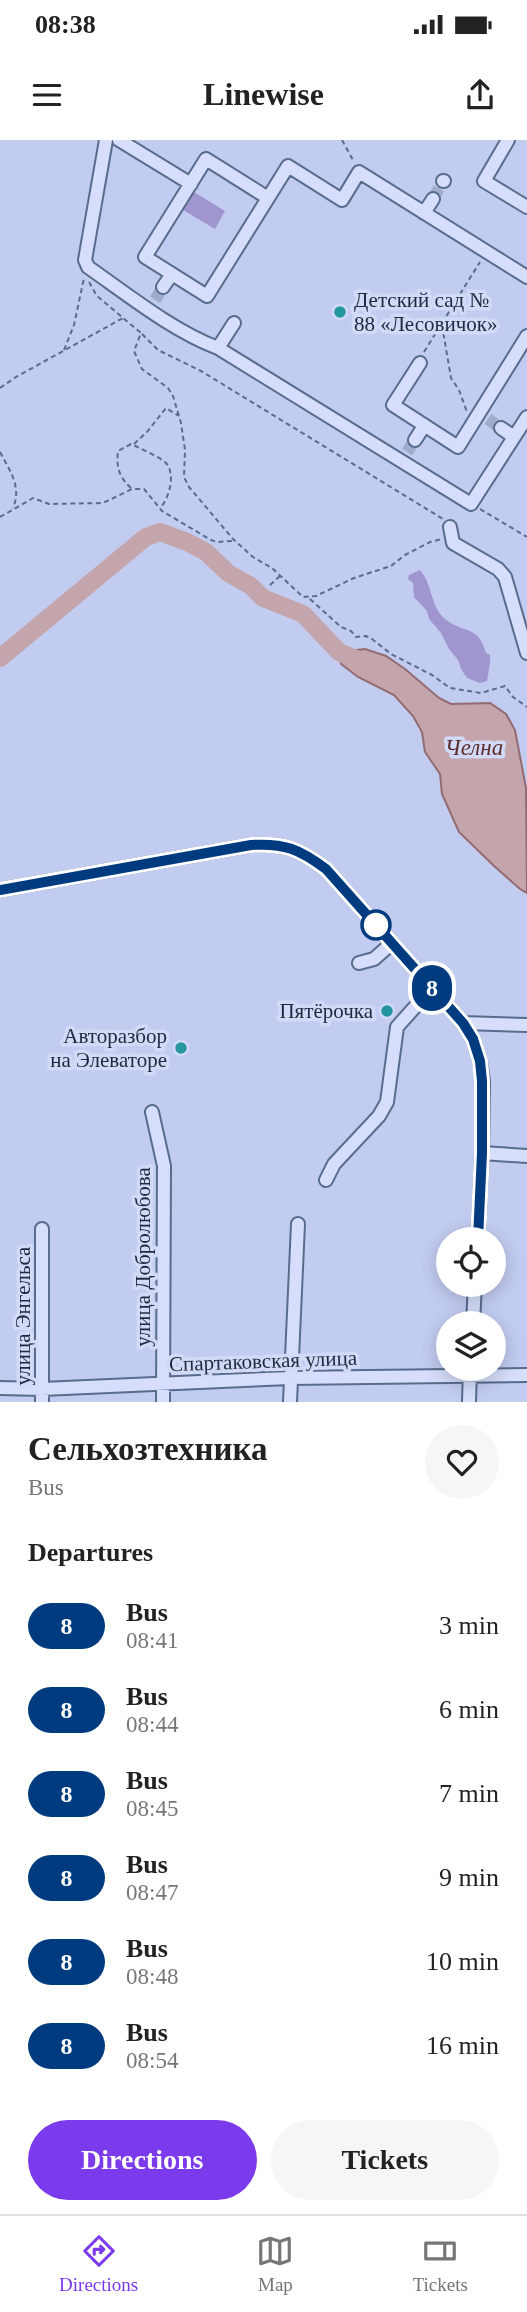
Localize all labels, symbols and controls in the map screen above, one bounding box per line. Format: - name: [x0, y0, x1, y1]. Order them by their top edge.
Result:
- text: 08:38: [35, 10, 96, 39]
- icon: menu: [28, 76, 66, 114]
- text: Linewise: [203, 76, 324, 112]
- icon: share: [461, 76, 499, 114]
- place label: Детский сад № 88 «Лесовичок»: [354, 288, 497, 336]
- marker: Детский сад № 88 «Лесовичок»: [332, 304, 348, 320]
- water label: Челна: [445, 735, 503, 760]
- unlabelled marker: [361, 910, 391, 940]
- line badge: 8: [409, 965, 455, 1011]
- text: 8: [426, 975, 438, 1001]
- place label: Пятёрочка: [279, 999, 374, 1023]
- marker: Пятёрочка: [379, 1003, 395, 1019]
- place label: Авторазбор на Элеваторе: [50, 1024, 167, 1072]
- marker: Авторазбор на Элеваторе: [173, 1040, 189, 1056]
- street label: улица Добролюбова: [131, 1167, 155, 1347]
- map controls: [436, 1227, 506, 1381]
- button: locate: [436, 1227, 506, 1297]
- street label: улица Энгельса: [11, 1246, 35, 1385]
- button: layers: [436, 1311, 506, 1381]
- street label: Спартаковская улица: [169, 1346, 358, 1376]
- button: heart: [425, 1425, 499, 1499]
- text: Сельхозтехника: [28, 1431, 268, 1467]
- text: Bus: [28, 1475, 64, 1500]
- text: Departures: [28, 1538, 153, 1567]
- text: Bus: [126, 1598, 168, 1627]
- text: 3 min: [439, 1611, 499, 1640]
- text: 8: [61, 1613, 73, 1639]
- text: 08:41: [126, 1628, 178, 1653]
- text: Bus: [126, 1682, 168, 1711]
- text: 6 min: [439, 1695, 499, 1724]
- text: 8: [61, 1697, 73, 1723]
- text: 08:44: [126, 1712, 178, 1737]
- text: Bus: [126, 1766, 168, 1795]
- text: 7 min: [439, 1779, 499, 1808]
- text: 8: [61, 1781, 73, 1807]
- text: 08:45: [126, 1796, 178, 1821]
- text: Bus: [126, 1850, 168, 1879]
- text: 9 min: [439, 1863, 499, 1892]
- text: 8: [61, 1865, 73, 1891]
- text: 08:47: [126, 1880, 178, 1905]
- text: Bus: [126, 1934, 168, 1963]
- text: 10 min: [426, 1947, 499, 1976]
- text: 8: [61, 1949, 73, 1975]
- text: 08:48: [126, 1964, 178, 1989]
- text: Bus: [126, 2018, 168, 2047]
- text: 16 min: [426, 2031, 499, 2060]
- text: 8: [61, 2033, 73, 2059]
- text: 08:54: [126, 2048, 178, 2073]
- button: Directions: [28, 2120, 257, 2200]
- button: Tickets: [271, 2120, 499, 2200]
- tab: Directions: [59, 2232, 138, 2296]
- tab: Map: [256, 2232, 294, 2296]
- tab: Tickets: [413, 2232, 468, 2296]

